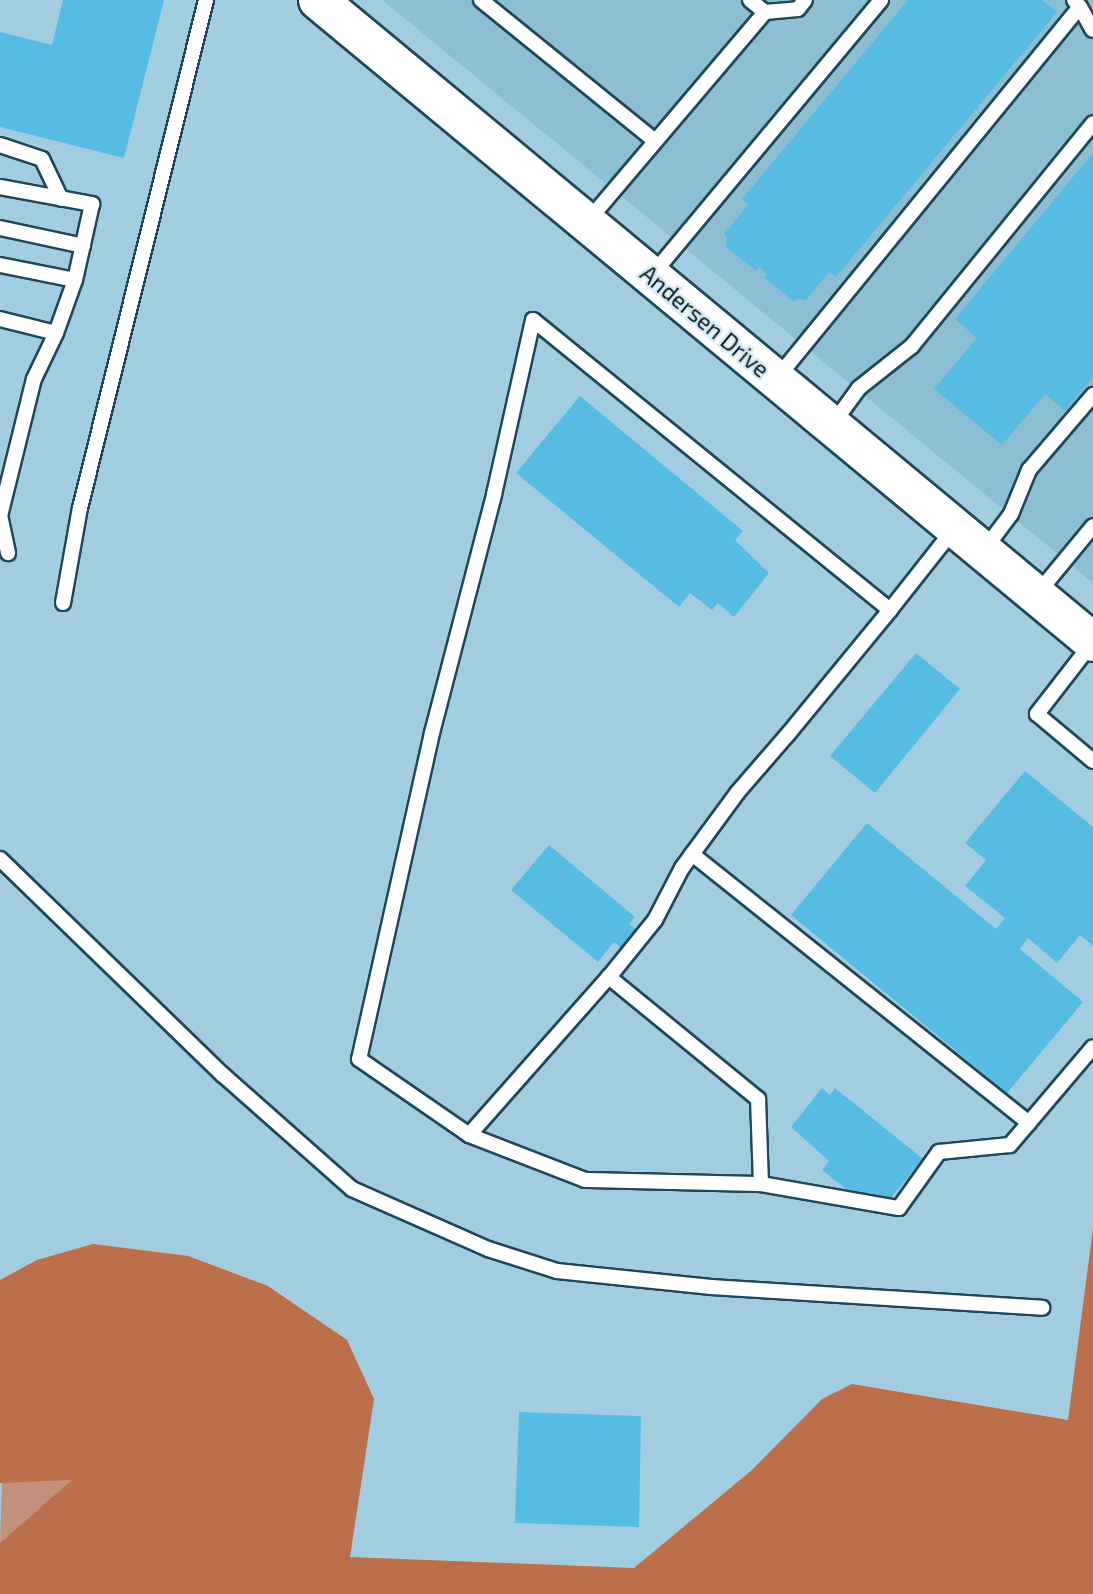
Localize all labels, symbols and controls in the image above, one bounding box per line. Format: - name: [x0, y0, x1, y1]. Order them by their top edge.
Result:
- street label: Andersen Drive: [635, 259, 775, 383]

